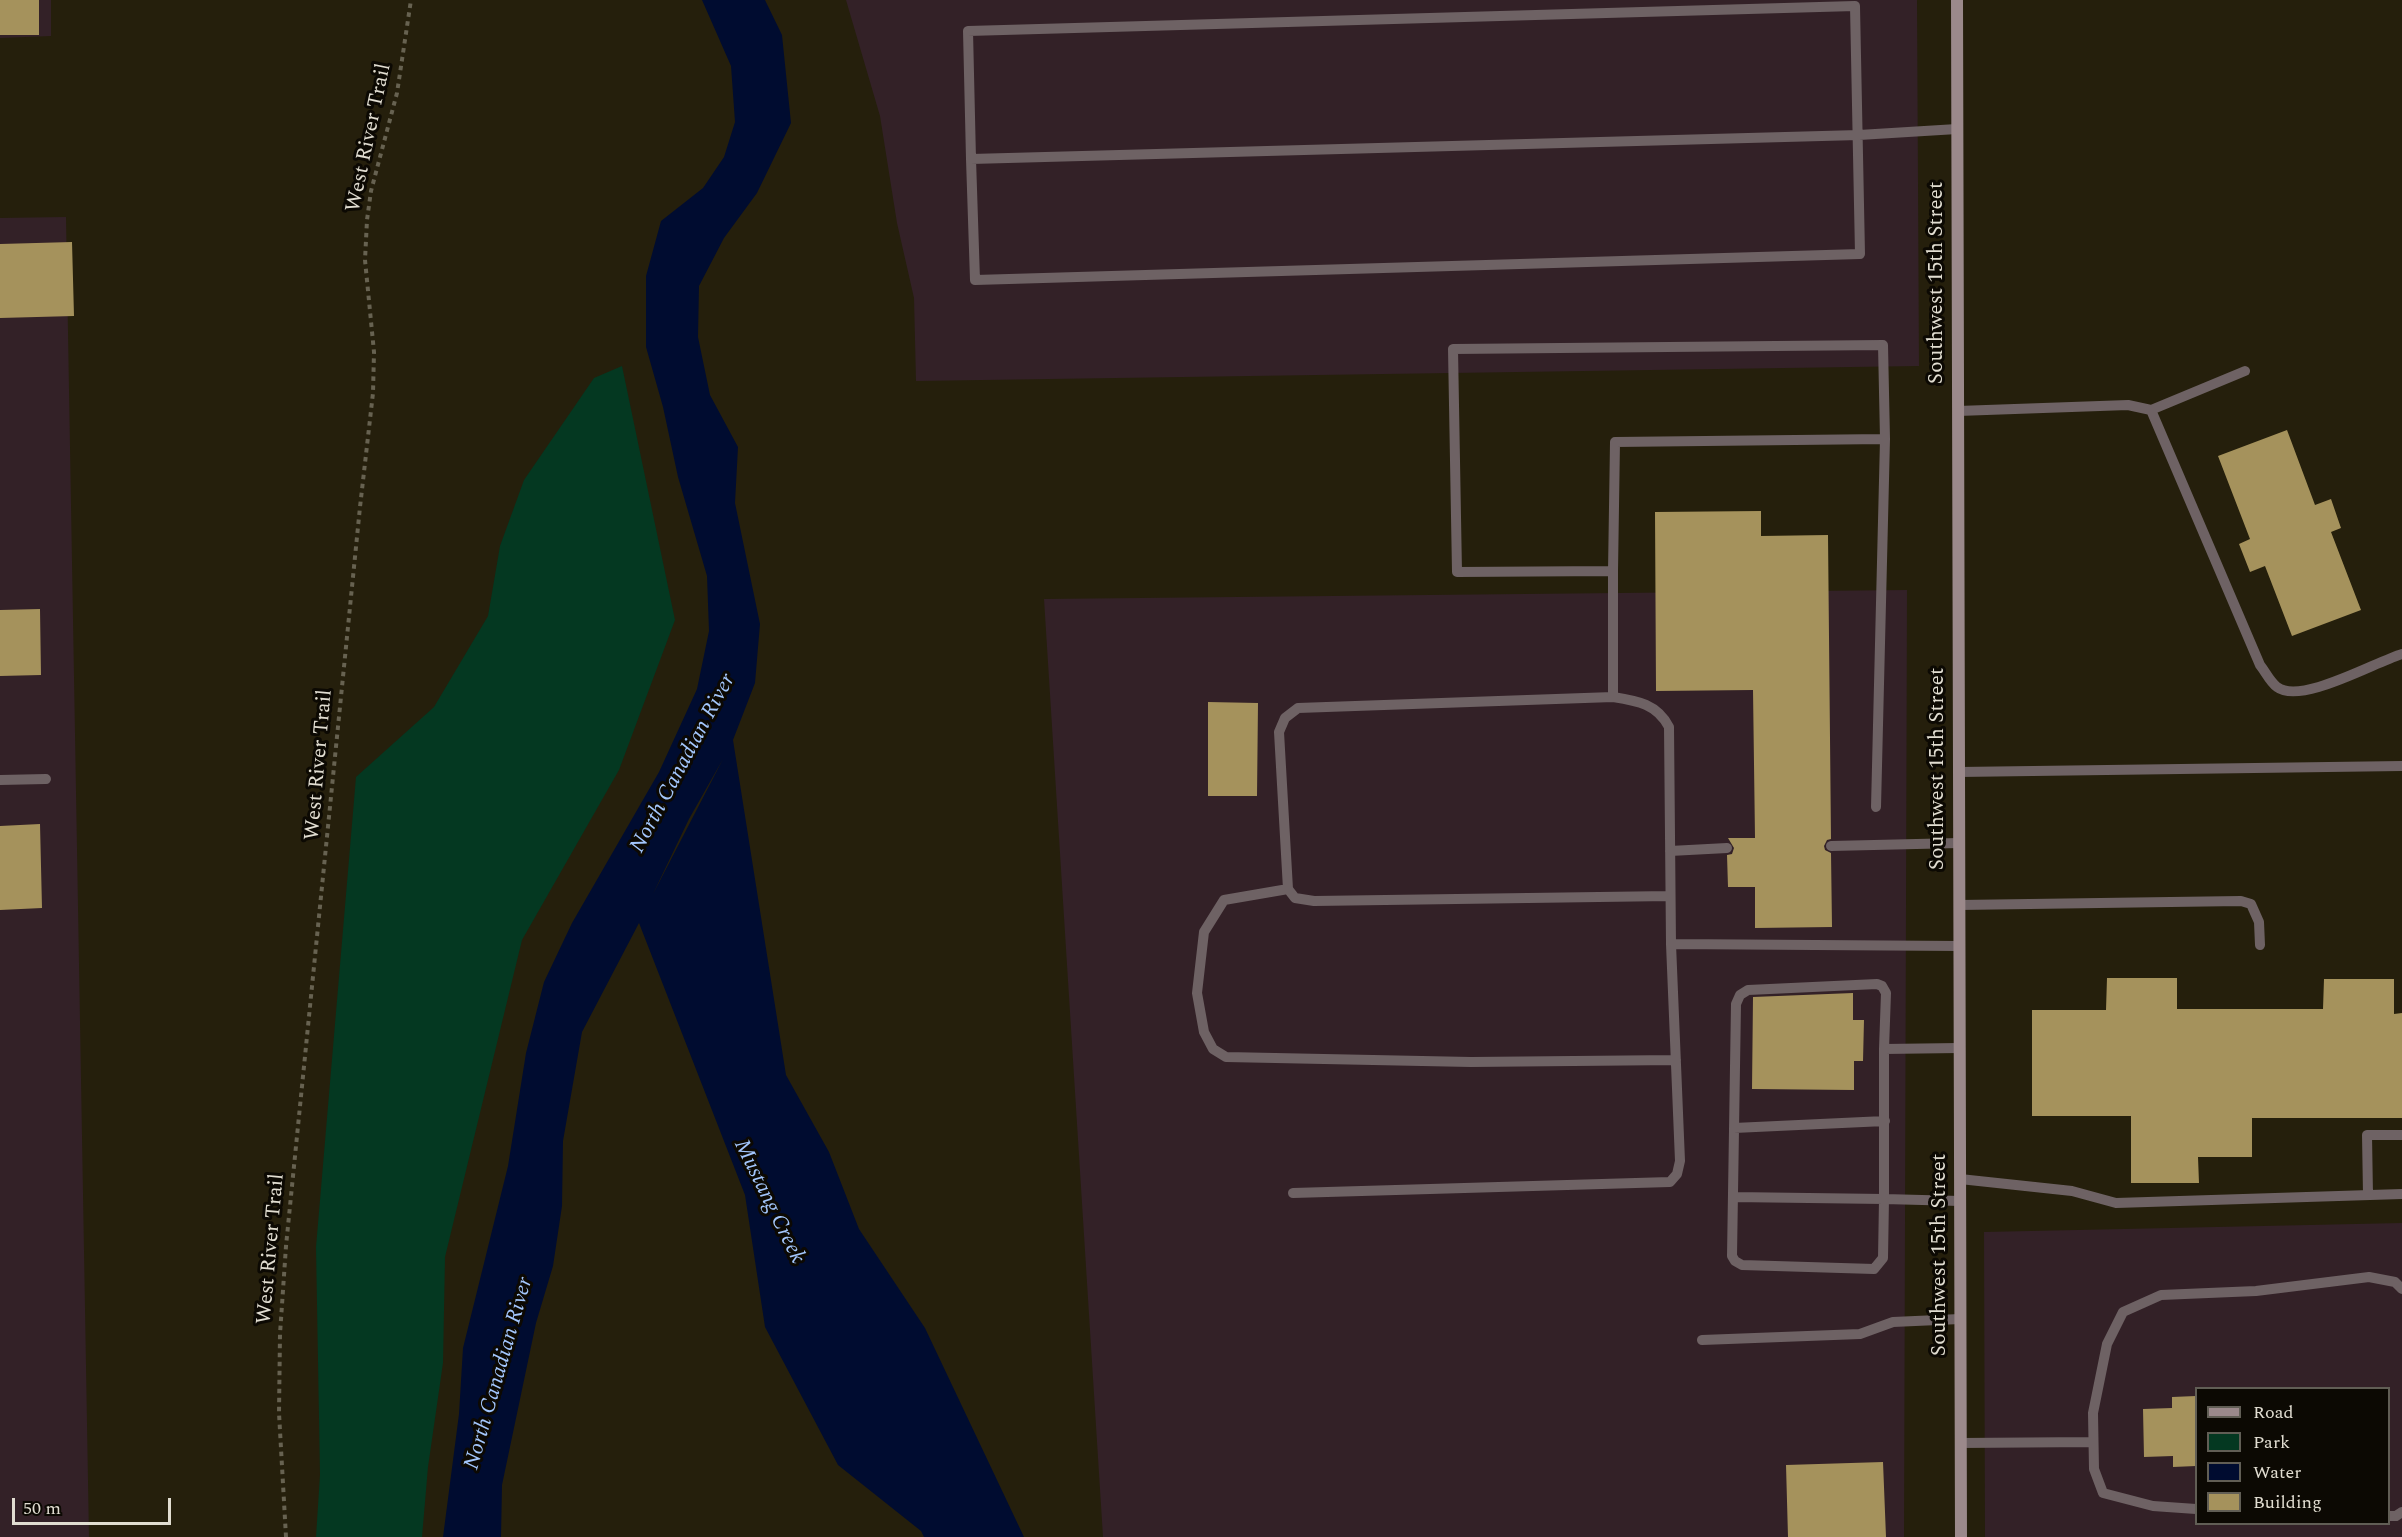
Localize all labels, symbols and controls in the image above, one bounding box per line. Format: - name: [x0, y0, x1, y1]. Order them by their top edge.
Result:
- street label: West River Trail: [342, 61, 398, 215]
- street label: Southwest 15th Street: [1925, 182, 1951, 384]
- street label: Southwest 15th Street: [1926, 668, 1952, 870]
- water label: North Canadian River: [626, 670, 742, 858]
- street label: West River Trail: [301, 689, 339, 841]
- water label: Mustang Creek: [727, 1135, 809, 1269]
- street label: Southwest 15th Street: [1928, 1154, 1954, 1356]
- street label: West River Trail: [253, 1173, 291, 1325]
- water label: North Canadian River: [460, 1275, 540, 1473]
- legend: [2195, 1387, 2390, 1525]
- text: Road: [2253, 1399, 2294, 1426]
- text: Park: [2253, 1429, 2290, 1456]
- text: Water: [2253, 1459, 2301, 1486]
- scale bar: [15, 1486, 174, 1524]
- text: Building: [2253, 1489, 2322, 1516]
- text: 50 m: [23, 1495, 61, 1522]

